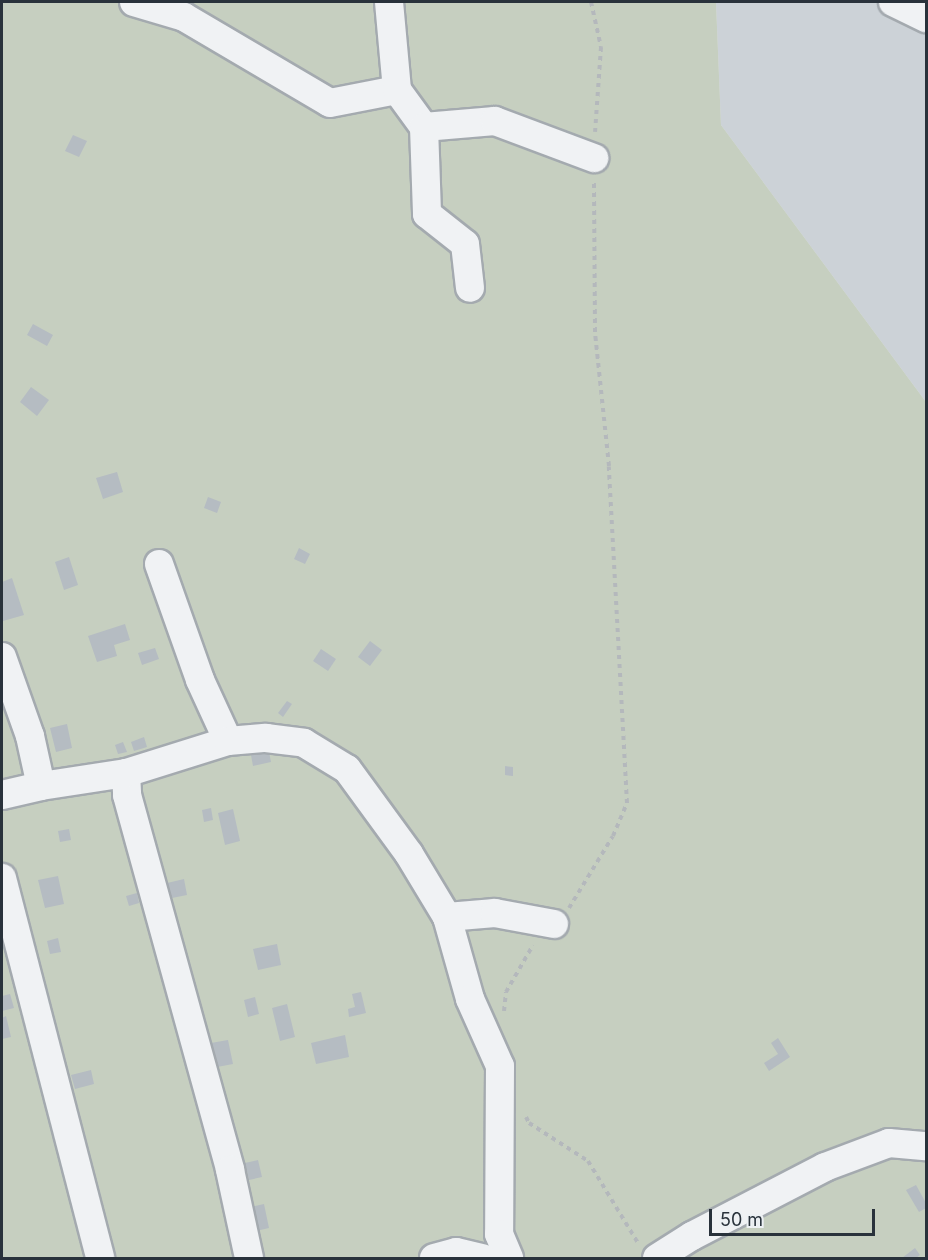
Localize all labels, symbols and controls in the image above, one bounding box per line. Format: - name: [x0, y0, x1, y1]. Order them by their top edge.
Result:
- scale bar: [712, 1197, 878, 1235]
- text: 50 m: [720, 1209, 763, 1230]

